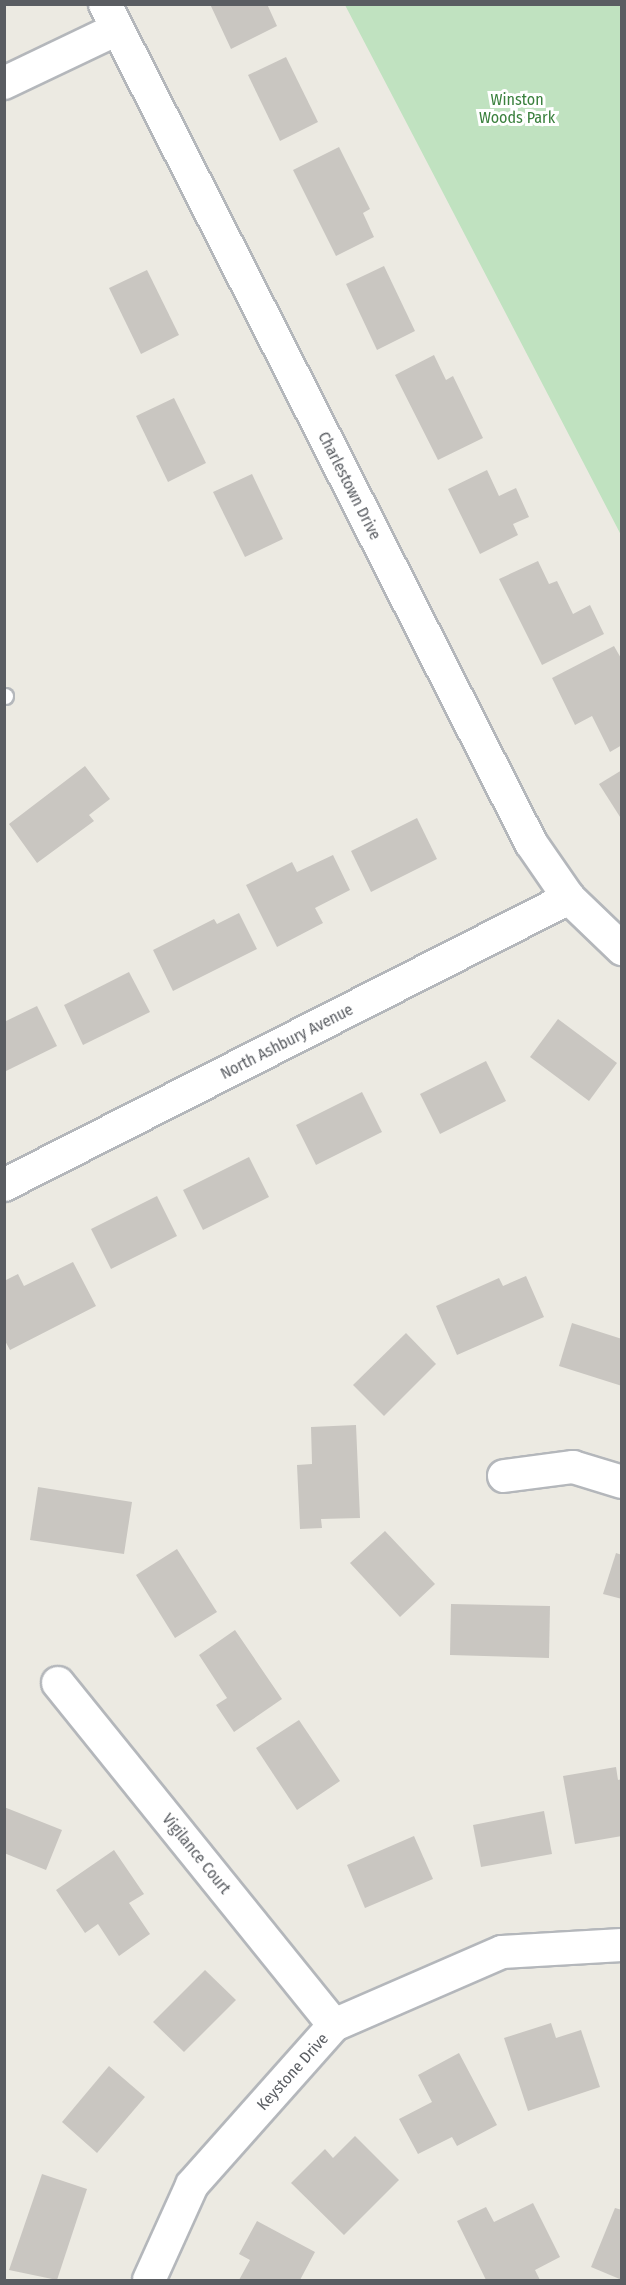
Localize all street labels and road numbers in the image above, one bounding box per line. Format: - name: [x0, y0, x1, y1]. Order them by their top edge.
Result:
- street label: Charlestown Drive: [314, 429, 384, 543]
- street label: North Ashbury Avenue: [217, 1000, 357, 1084]
- street label: Vigilance Court: [158, 1810, 234, 1898]
- street label: Keystone Drive: [253, 2029, 333, 2115]

